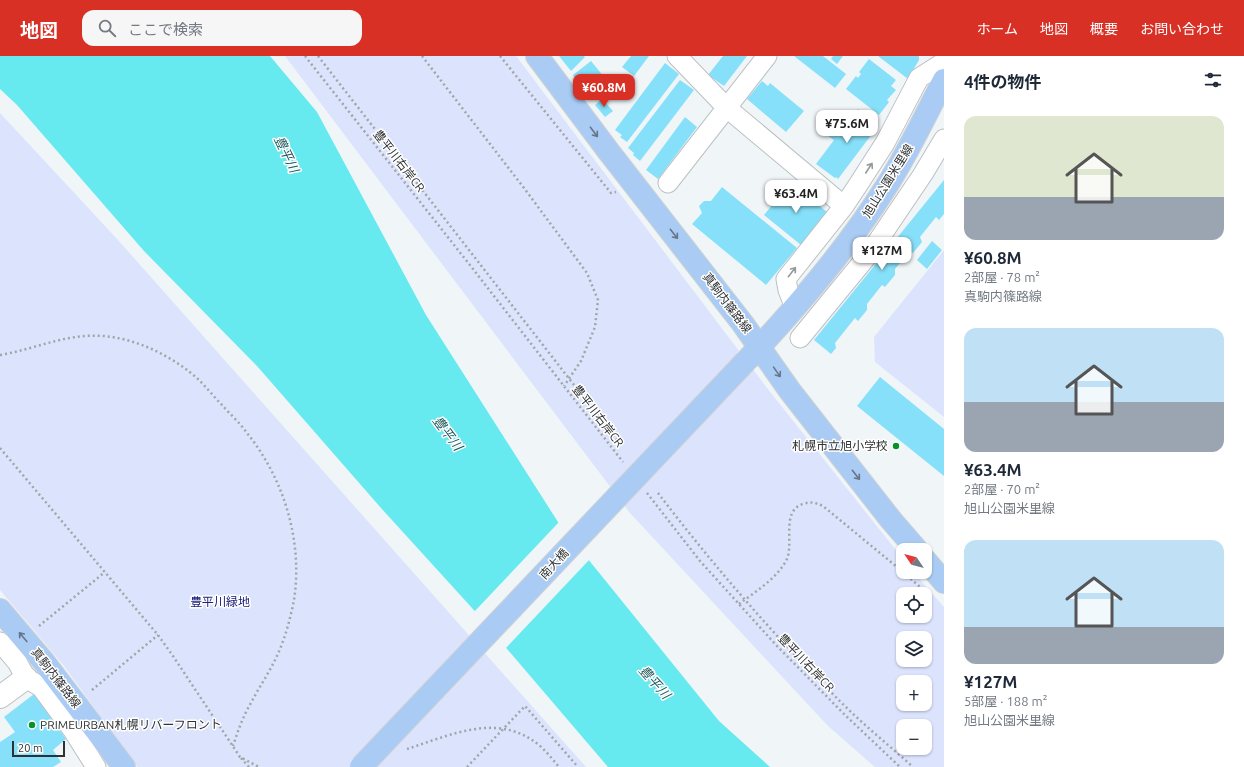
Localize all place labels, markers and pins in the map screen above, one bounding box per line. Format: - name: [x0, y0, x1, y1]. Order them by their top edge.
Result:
- pin: ¥60.8M: [571, 74, 637, 108]
- pin: ¥75.6M: [814, 110, 880, 144]
- pin: ¥63.4M: [763, 180, 829, 214]
- pin: ¥127M: [854, 237, 910, 271]
- place label: 札幌市立旭小学校: [792, 439, 888, 452]
- marker: 札幌市立旭小学校: [891, 441, 901, 451]
- place label: PRIMEURBAN札幌リバーフロント: [40, 718, 222, 731]
- marker: PRIMEURBAN札幌リバーフロント: [27, 720, 37, 730]

